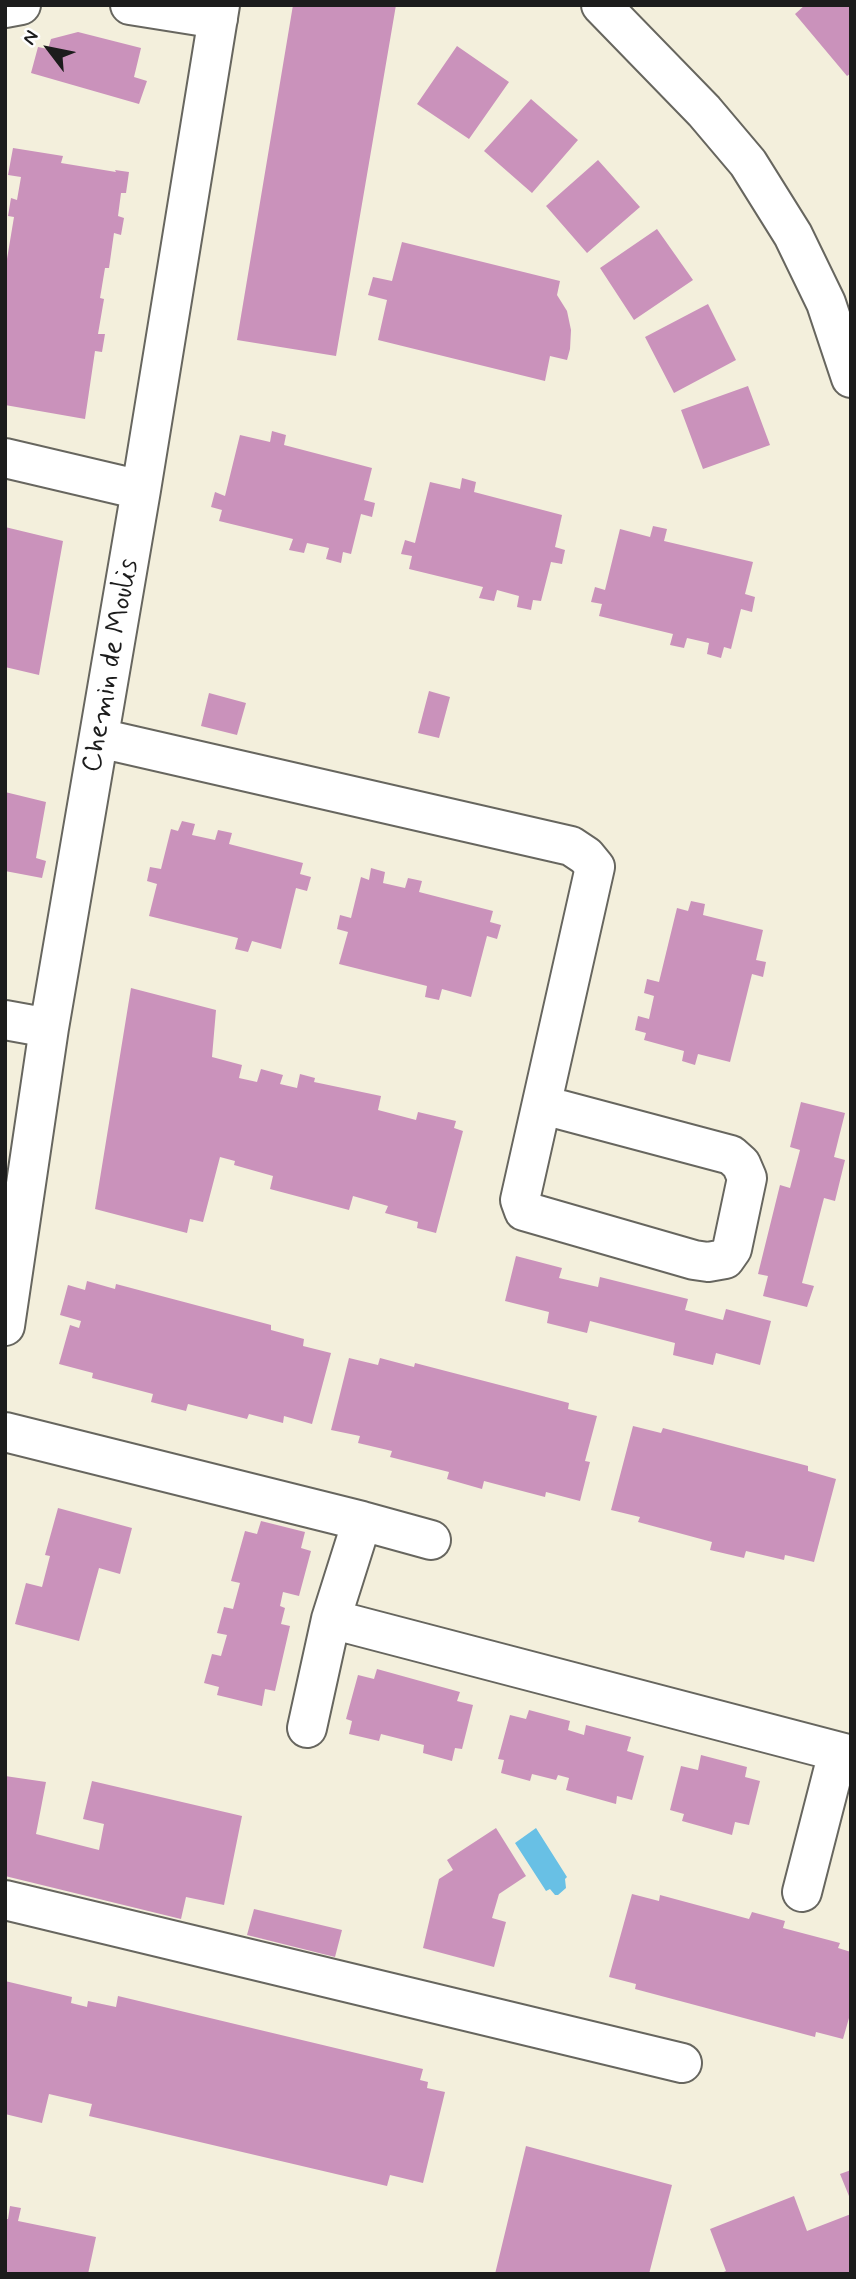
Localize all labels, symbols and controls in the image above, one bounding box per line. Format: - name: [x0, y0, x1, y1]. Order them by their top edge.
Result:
- north arrow: [14, 14, 84, 84]
- text: N: [17, 26, 45, 50]
- street label: Chemin de Moulis: [77, 557, 147, 775]

